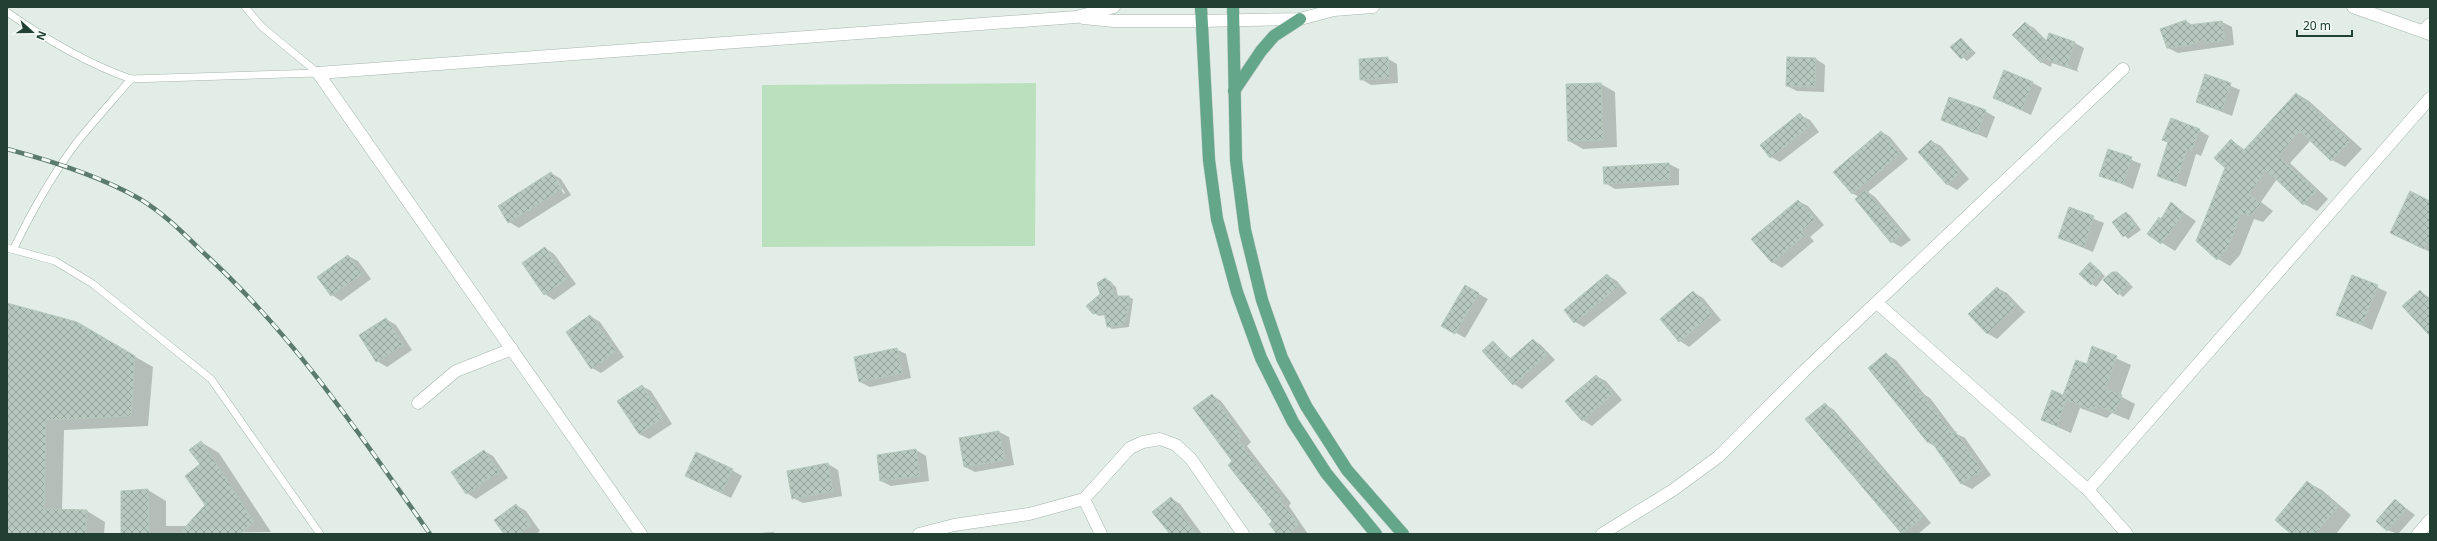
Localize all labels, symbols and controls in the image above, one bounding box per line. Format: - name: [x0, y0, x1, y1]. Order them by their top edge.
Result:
- north arrow: [12, 12, 52, 52]
- scale bar: [2297, 12, 2352, 38]
- text: 20 m: [2303, 17, 2331, 34]
- text: N: [33, 29, 50, 43]

